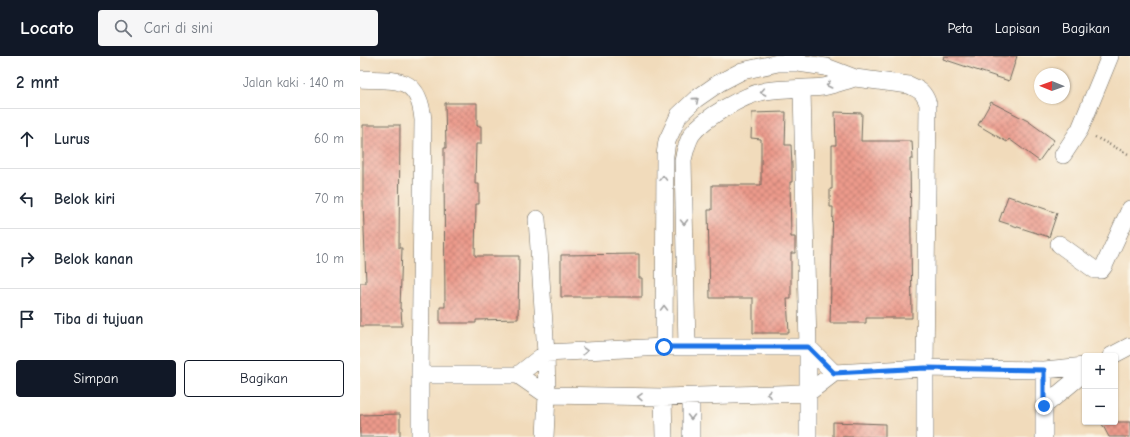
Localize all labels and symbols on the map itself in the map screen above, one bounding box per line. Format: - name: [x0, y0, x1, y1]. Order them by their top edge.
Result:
- north arrow: [1034, 68, 1070, 104]
- one-way arrow: [826, 81, 832, 89]
- one-way arrow: [760, 87, 767, 96]
- one-way arrow: [691, 98, 699, 105]
- one-way arrow: [659, 175, 668, 181]
- one-way arrow: [680, 219, 688, 225]
- one-way arrow: [660, 305, 668, 311]
- route start: [655, 338, 673, 356]
- one-way arrow: [582, 347, 588, 355]
- one-way arrow: [766, 390, 772, 398]
- one-way arrow: [637, 393, 643, 401]
- route end: [1035, 397, 1053, 415]
- one-way arrow: [687, 414, 695, 420]

